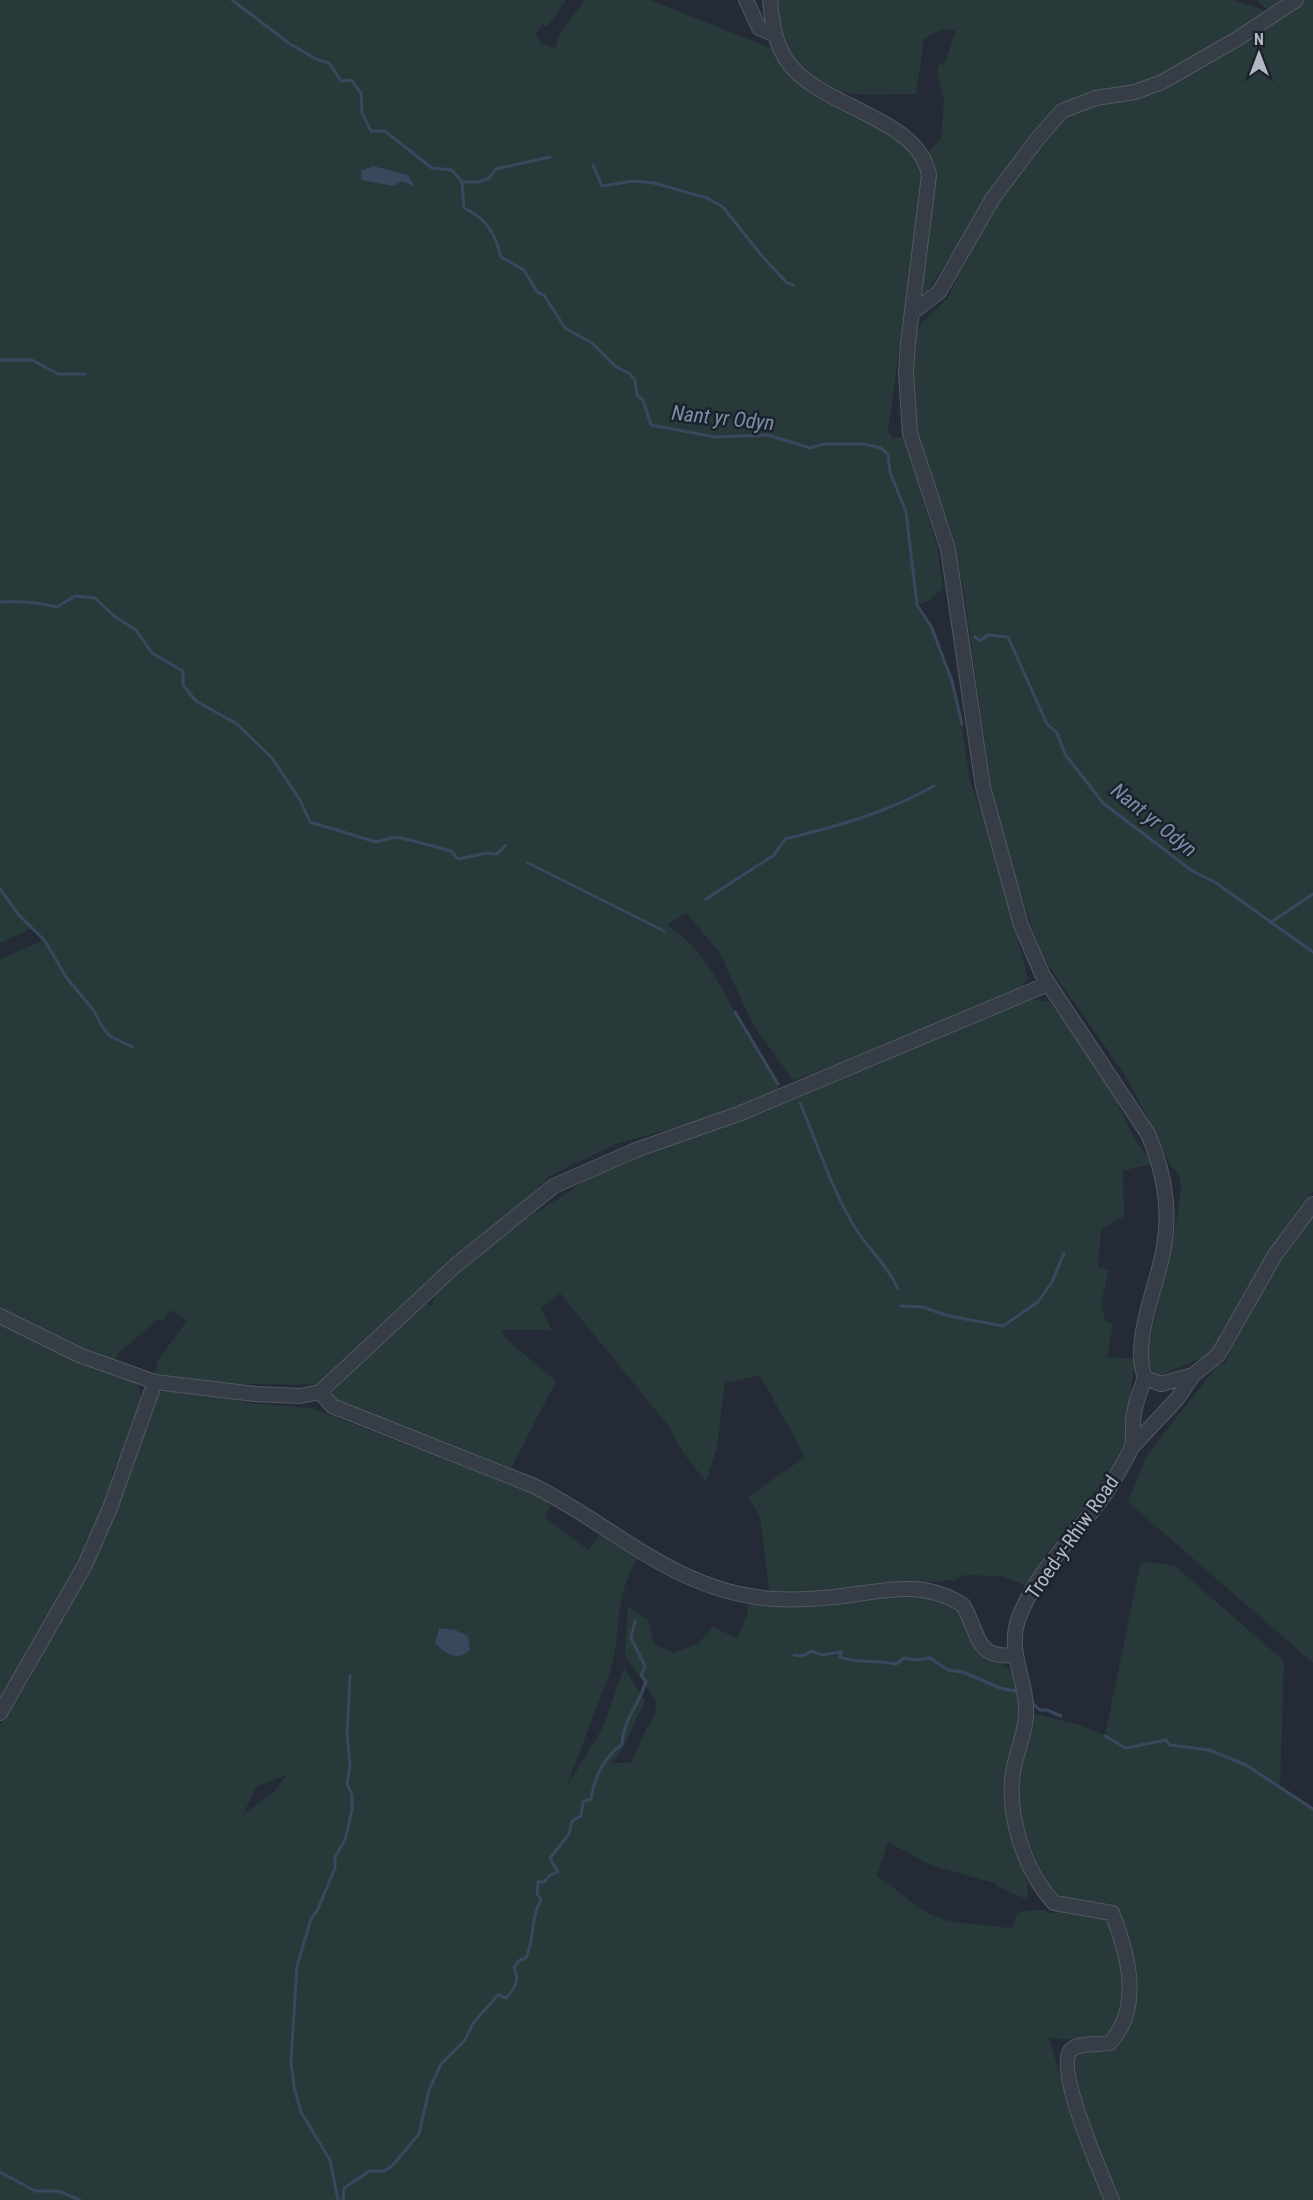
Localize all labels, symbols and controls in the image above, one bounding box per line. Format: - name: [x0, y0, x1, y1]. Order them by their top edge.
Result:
- north arrow: [1229, 24, 1289, 84]
- text: N: [1254, 30, 1264, 49]
- water label: Nant yr Odyn: [670, 401, 776, 435]
- water label: Nant yr Odyn: [1106, 778, 1202, 862]
- street label: Troed-y-Rhiw Road: [1020, 1470, 1124, 1604]

